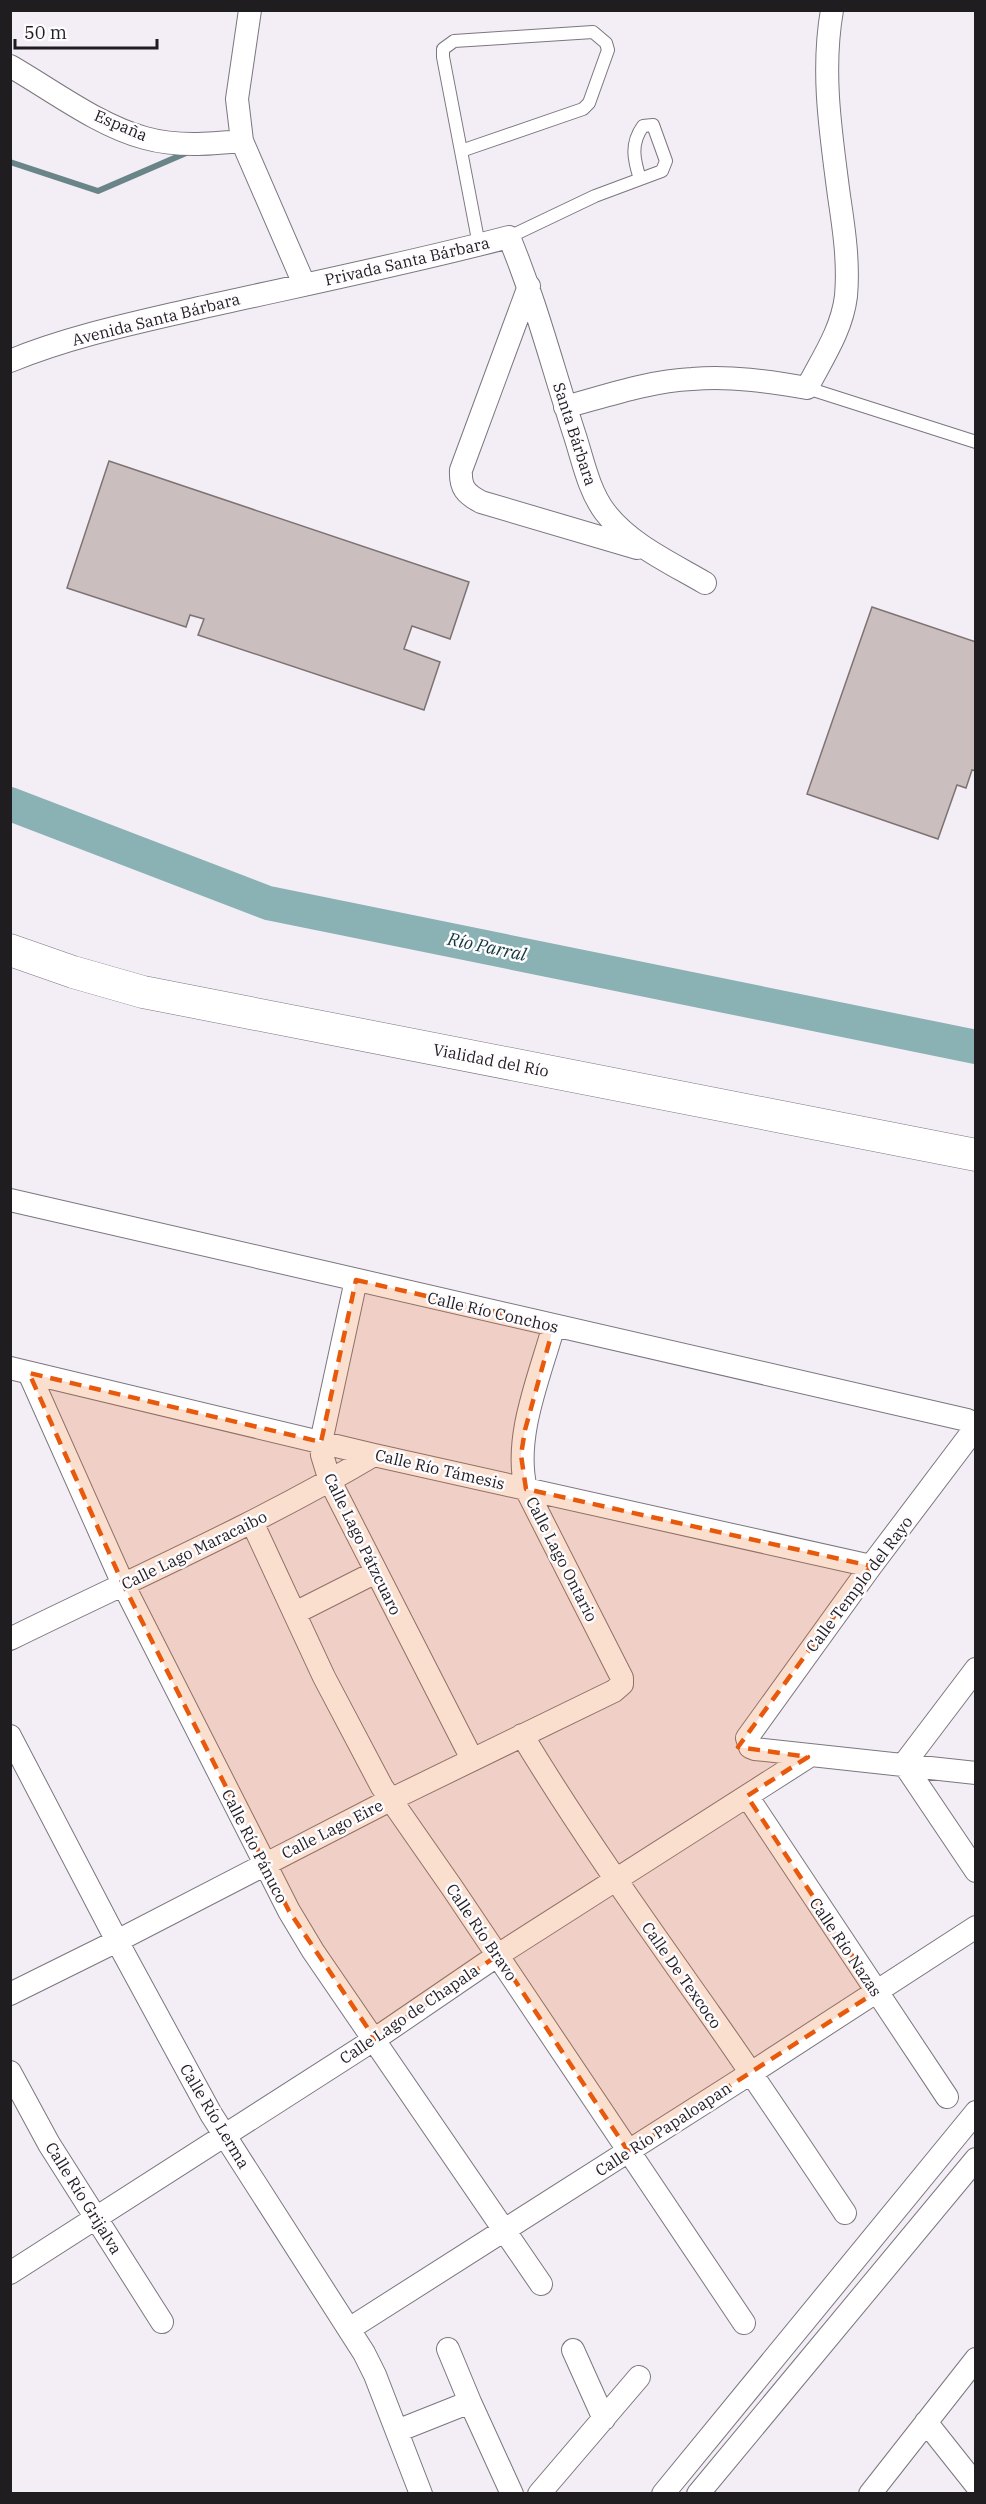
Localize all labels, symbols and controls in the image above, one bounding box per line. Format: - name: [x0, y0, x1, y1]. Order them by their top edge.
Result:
- scale bar: [15, 12, 158, 50]
- text: 50 m: [24, 21, 67, 44]
- street label: España: [91, 105, 151, 145]
- street label: Privada Santa Bárbara: [323, 232, 492, 290]
- street label: Avenida Santa Bárbara: [70, 288, 242, 350]
- street label: Santa Bárbara: [549, 380, 601, 488]
- water label: Río Parral: [445, 927, 529, 966]
- street label: Vialidad del Río: [431, 1039, 551, 1081]
- street label: Calle Río Conchos: [426, 1287, 560, 1337]
- street label: Calle Río Támesis: [373, 1444, 507, 1494]
- street label: Calle Lago Pátzcuaro: [320, 1470, 406, 1618]
- street label: Calle Lago Ontario: [522, 1493, 602, 1625]
- street label: Calle Lago Maracaibo: [118, 1506, 270, 1594]
- street label: Calle Templo del Rayo: [801, 1512, 917, 1656]
- street label: Calle Río Pánuco: [218, 1786, 292, 1906]
- street label: Calle Lago Eire: [278, 1795, 386, 1863]
- street label: Calle Río Bravo: [442, 1880, 522, 1984]
- street label: Calle Río Nazas: [806, 1894, 886, 2000]
- street label: Calle De Texcoco: [638, 1918, 726, 2032]
- street label: Calle Lago de Chapala: [336, 1960, 483, 2068]
- street label: Calle Río Lerma: [176, 2060, 254, 2172]
- street label: Calle Río Papaloapan: [591, 2078, 735, 2180]
- street label: Calle Río Grijalva: [41, 2138, 127, 2258]

